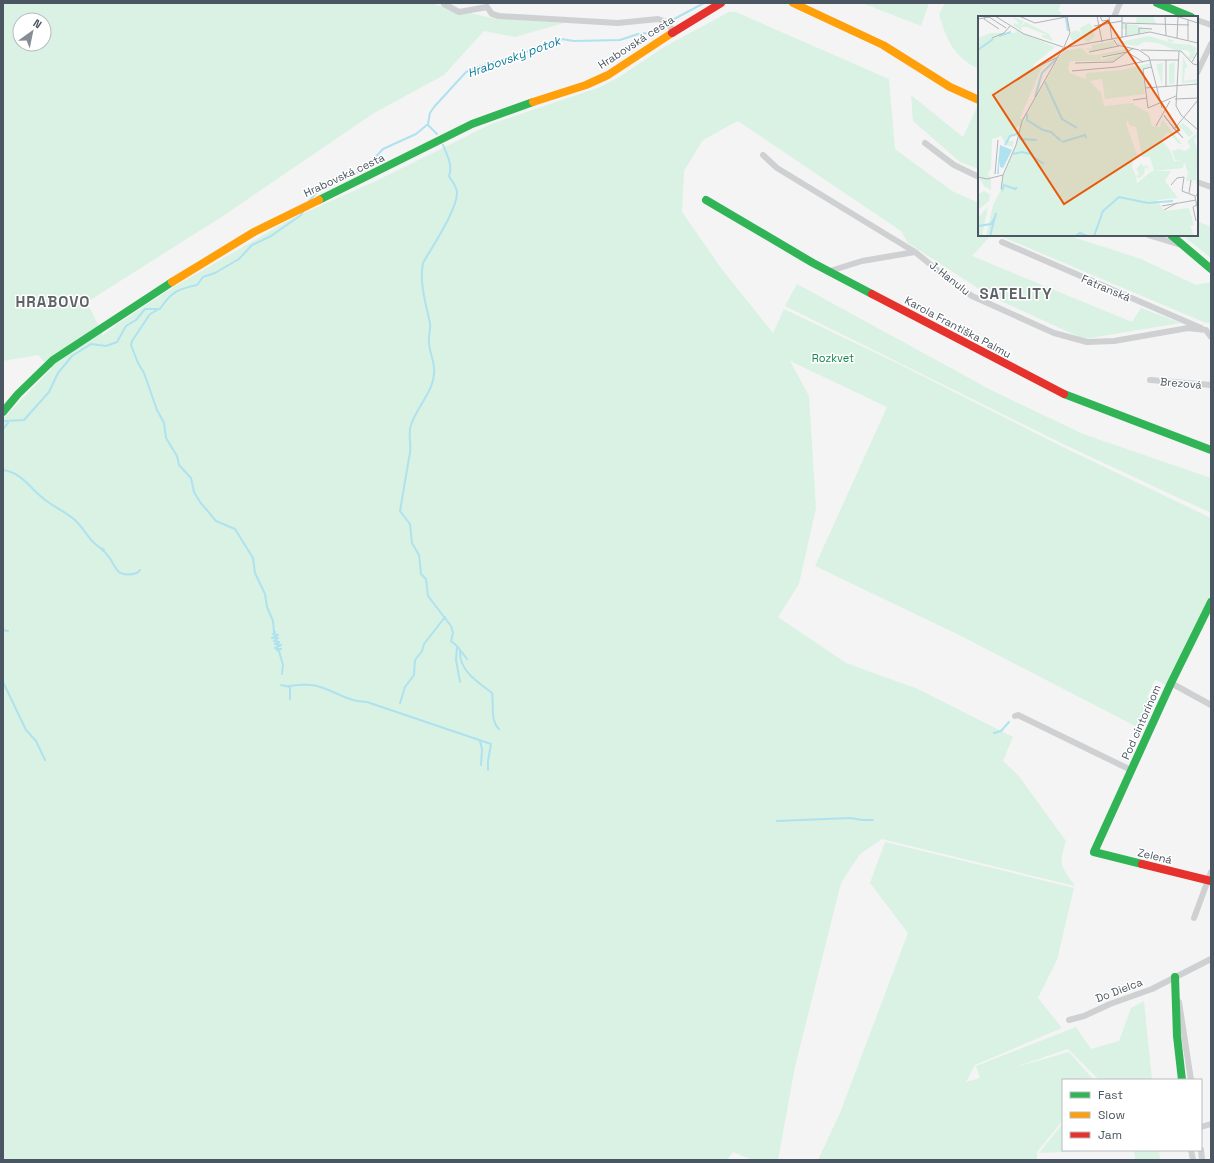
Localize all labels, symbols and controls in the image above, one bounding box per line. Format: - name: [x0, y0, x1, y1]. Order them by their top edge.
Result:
- north arrow: [12, 12, 52, 52]
- street label: Hrabovská cesta: [595, 12, 677, 72]
- text: N: [31, 16, 44, 31]
- inset map: [978, 16, 1198, 236]
- water label: Hrabovský potok: [465, 32, 564, 81]
- street label: Hrabovská cesta: [301, 150, 387, 200]
- street label: J. Hanulu: [927, 258, 973, 298]
- street label: Fatranská: [1079, 271, 1133, 305]
- district label: SATELITY: [979, 284, 1053, 303]
- district label: HRABOVO: [16, 292, 90, 311]
- street label: Karola Františka Palmu: [902, 293, 1014, 361]
- park label: Rozkvet: [812, 351, 854, 365]
- street label: Brezová: [1160, 374, 1203, 392]
- street label: Pod cintorínom: [1118, 682, 1164, 762]
- street label: Zelená: [1136, 845, 1174, 867]
- street label: Do Dielca: [1094, 974, 1145, 1005]
- legend: [1062, 1079, 1202, 1151]
- text: Fast: [1098, 1087, 1123, 1103]
- text: Slow: [1098, 1107, 1125, 1123]
- text: Jam: [1098, 1127, 1122, 1143]

